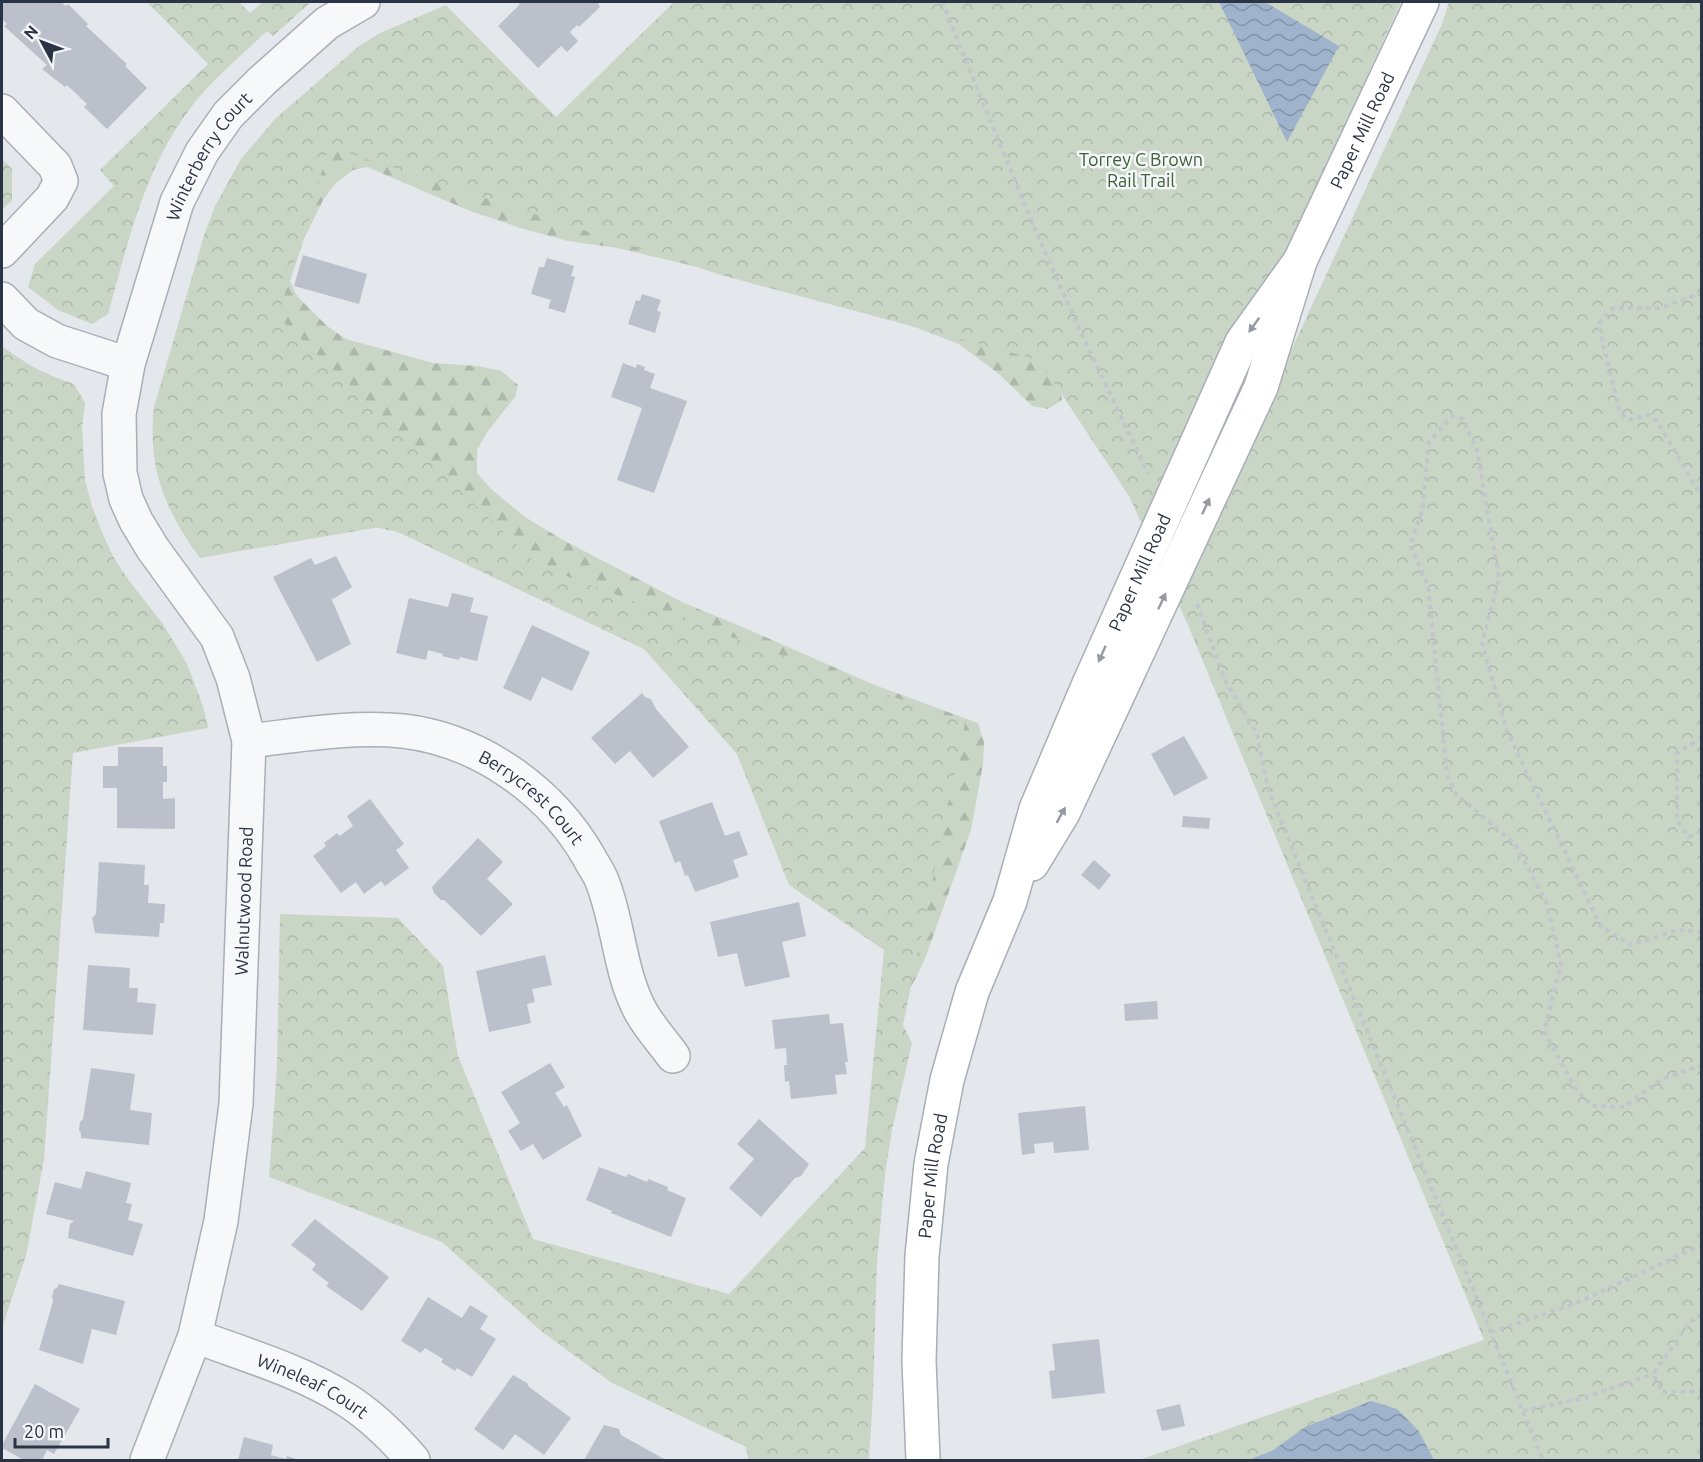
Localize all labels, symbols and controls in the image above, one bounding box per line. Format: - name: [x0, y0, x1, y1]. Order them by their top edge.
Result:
- north arrow: [12, 12, 72, 72]
- text: N: [20, 22, 41, 43]
- street label: Paper Mill Road: [1326, 69, 1398, 192]
- street label: Winterberry Court: [162, 88, 255, 223]
- park label: Torrey C Brown Rail Trail: [1079, 149, 1203, 190]
- one-way arrow: [1248, 317, 1260, 333]
- one-way arrow: [1201, 497, 1210, 514]
- street label: Paper Mill Road: [1104, 510, 1174, 634]
- one-way arrow: [1157, 592, 1166, 609]
- one-way arrow: [1097, 646, 1107, 664]
- street label: Berrycrest Court: [476, 746, 588, 848]
- one-way arrow: [1056, 806, 1066, 823]
- street label: Walnutwood Road: [231, 826, 256, 976]
- street label: Paper Mill Road: [914, 1111, 950, 1239]
- street label: Wineleaf Court: [254, 1349, 372, 1422]
- scale bar: [15, 1411, 108, 1449]
- text: 20 m: [24, 1421, 64, 1441]

